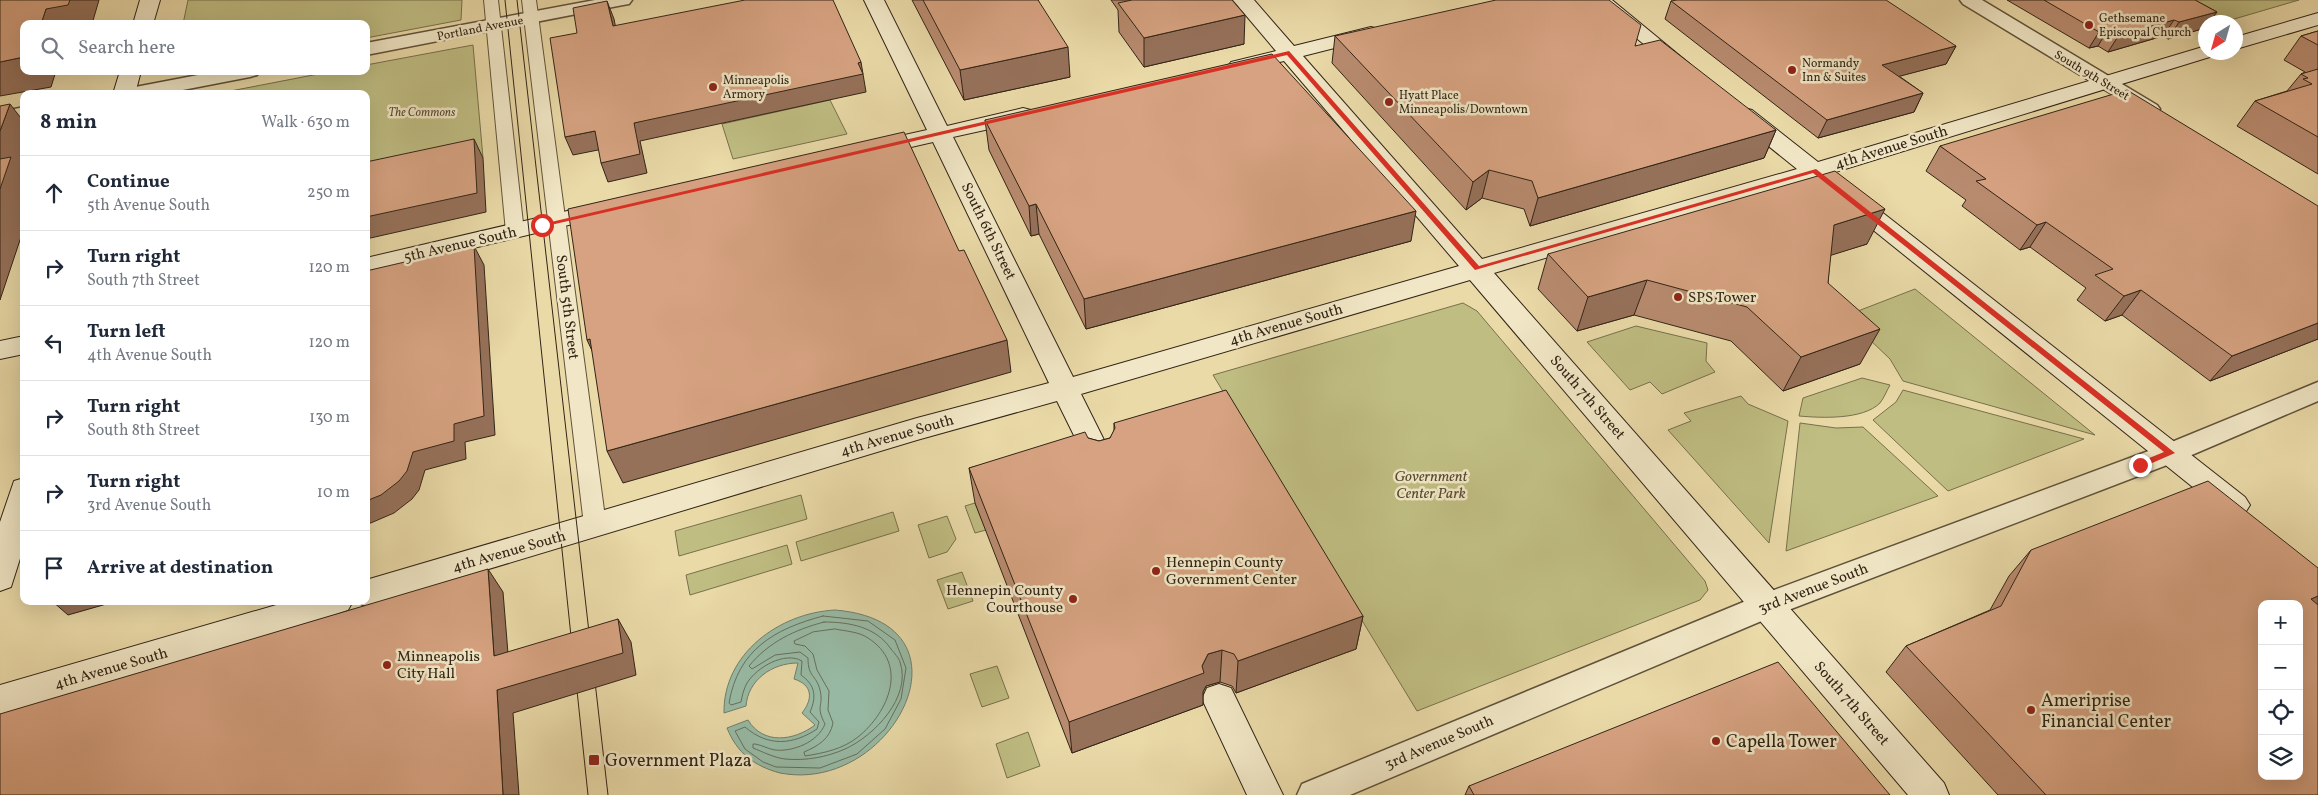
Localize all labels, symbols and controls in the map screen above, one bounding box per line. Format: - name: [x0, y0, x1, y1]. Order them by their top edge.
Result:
- place label: Gethsemane Episcopal Church: [2099, 11, 2191, 41]
- street label: Portland Avenue: [436, 13, 525, 45]
- north arrow: [2198, 15, 2243, 60]
- marker: Gethsemane Episcopal Church: [2083, 19, 2095, 31]
- search box: [20, 20, 370, 75]
- icon: search: [38, 34, 66, 62]
- text: Search here: [78, 35, 175, 61]
- street label: South 9th Street: [2051, 47, 2132, 105]
- place label: Normandy Inn & Suites: [1802, 56, 1866, 86]
- marker: Normandy Inn & Suites: [1786, 64, 1798, 76]
- place label: Minneapolis Armory: [723, 73, 789, 103]
- marker: Minneapolis Armory: [707, 81, 719, 93]
- place label: Hyatt Place Minneapolis/Downtown: [1399, 88, 1528, 118]
- marker: Hyatt Place Minneapolis/Downtown: [1383, 96, 1395, 108]
- park label: The Commons: [389, 105, 456, 121]
- text: 8 min: [40, 108, 97, 137]
- text: Walk · 630 m: [261, 112, 350, 134]
- street label: 4th Avenue South: [1832, 121, 1951, 176]
- text: Continue: [87, 169, 170, 195]
- icon: ahead: [40, 179, 68, 207]
- street label: South 6th Street: [955, 179, 1020, 284]
- text: 250 m: [307, 182, 350, 204]
- text: 5th Avenue South: [87, 195, 210, 217]
- route start: [531, 214, 554, 237]
- street label: 5th Avenue South: [402, 222, 519, 269]
- text: Turn right: [87, 244, 180, 270]
- street label: South 5th Street: [550, 253, 583, 361]
- icon: right: [40, 254, 68, 282]
- text: 120 m: [308, 257, 350, 279]
- text: South 7th Street: [87, 270, 200, 292]
- place label: SPS Tower: [1688, 288, 1756, 309]
- marker: SPS Tower: [1672, 291, 1684, 303]
- street label: 4th Avenue South: [1227, 299, 1346, 352]
- text: Turn left: [87, 319, 166, 345]
- icon: left: [40, 329, 68, 357]
- text: 120 m: [308, 332, 350, 354]
- text: 4th Avenue South: [87, 345, 212, 367]
- street label: South 7th Street: [1544, 351, 1629, 445]
- text: Turn right: [87, 394, 180, 420]
- icon: right: [40, 404, 68, 432]
- text: 130 m: [309, 407, 350, 429]
- street label: 4th Avenue South: [838, 410, 957, 463]
- text: South 8th Street: [87, 420, 200, 442]
- route end: [2129, 454, 2152, 477]
- park label: Government Center Park: [1395, 467, 1469, 505]
- text: Turn right: [87, 469, 180, 495]
- icon: right: [40, 479, 68, 507]
- text: 10 m: [317, 482, 350, 504]
- text: 3rd Avenue South: [87, 495, 211, 517]
- street label: 4th Avenue South: [450, 526, 569, 579]
- place label: Hennepin County Government Center: [1166, 553, 1297, 591]
- icon: arrive: [40, 554, 68, 582]
- text: Arrive at destination: [87, 555, 273, 581]
- street label: 3rd Avenue South: [1755, 559, 1872, 620]
- marker: Hennepin County Government Center: [1150, 565, 1162, 577]
- place label: Hennepin County Courthouse: [946, 581, 1063, 619]
- marker: Hennepin County Courthouse: [1067, 593, 1079, 605]
- map controls: [2258, 600, 2303, 780]
- button: +: [2258, 600, 2303, 645]
- street label: 4th Avenue South: [52, 643, 171, 696]
- button: −: [2258, 645, 2303, 690]
- place label: Minneapolis City Hall: [397, 647, 480, 685]
- street label: South 7th Street: [1808, 657, 1893, 751]
- marker: Minneapolis City Hall: [381, 659, 393, 671]
- place label: Ameriprise Financial Center: [2041, 689, 2172, 735]
- button: locate: [2258, 690, 2303, 735]
- marker: Ameriprise Financial Center: [2025, 704, 2037, 716]
- street label: 3rd Avenue South: [1382, 711, 1497, 776]
- place label: Capella Tower: [1726, 730, 1837, 755]
- marker: Capella Tower: [1710, 735, 1722, 747]
- button: layers: [2258, 735, 2303, 780]
- place label: Government Plaza: [605, 749, 752, 774]
- marker: Government Plaza: [587, 753, 601, 767]

